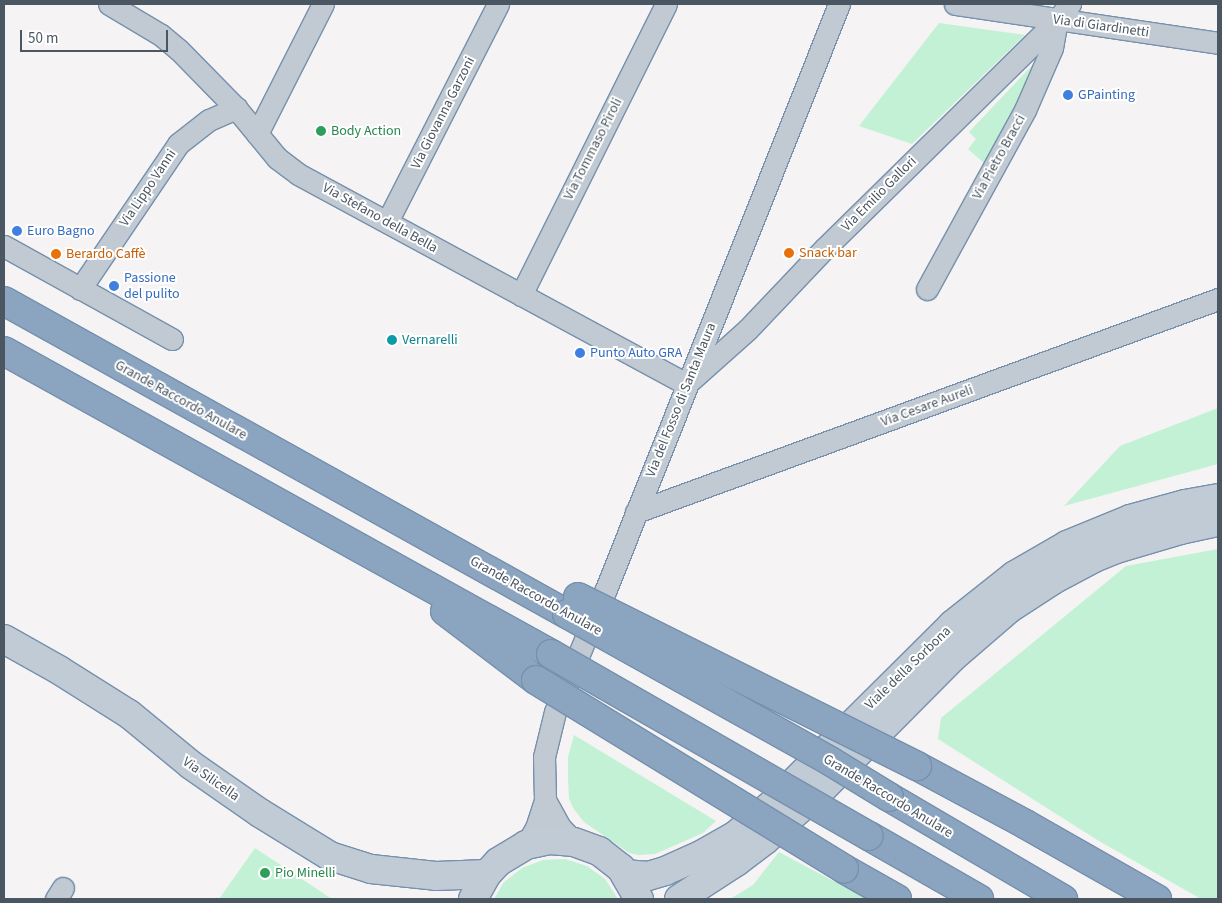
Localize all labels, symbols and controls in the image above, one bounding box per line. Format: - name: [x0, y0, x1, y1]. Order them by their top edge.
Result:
- street label: Via di Giardinetti: [1052, 11, 1150, 41]
- scale bar: [22, 20, 170, 52]
- text: 50 m: [28, 28, 58, 49]
- street label: Via Giovanna Garzoni: [407, 54, 479, 172]
- place label: GPainting: [1078, 87, 1135, 103]
- marker: GPainting: [1062, 89, 1074, 101]
- street label: Via Tommaso Piroli: [560, 95, 626, 203]
- street label: Via Pietro Bracci: [969, 112, 1029, 202]
- place label: Body Action: [331, 123, 401, 139]
- marker: Body Action: [315, 125, 327, 137]
- street label: Via Lippo Vanni: [116, 146, 180, 230]
- street label: Via Emilio Gallori: [838, 153, 920, 235]
- street label: Via Stefano della Bella: [319, 179, 441, 257]
- place label: Euro Bagno: [27, 223, 95, 239]
- marker: Euro Bagno: [11, 225, 23, 237]
- place label: Snack bar: [799, 245, 857, 261]
- place label: Berardo Caffè: [66, 246, 146, 262]
- marker: Snack bar: [783, 247, 795, 259]
- marker: Berardo Caffè: [50, 248, 62, 260]
- place label: Passione del pulito: [124, 270, 180, 302]
- marker: Passione del pulito: [108, 280, 120, 292]
- street label: Via del Fosso di Santa Maura: [642, 320, 720, 480]
- place label: Vernarelli: [402, 332, 458, 348]
- marker: Vernarelli: [386, 334, 398, 346]
- place label: Punto Auto GRA: [590, 345, 682, 361]
- marker: Punto Auto GRA: [574, 347, 586, 359]
- street label: Grande Raccordo Anulare: [112, 357, 250, 443]
- street label: Via Cesare Aureli: [879, 382, 975, 430]
- street label: Grande Raccordo Anulare: [467, 553, 605, 639]
- street label: Viale della Sorbona: [862, 623, 954, 713]
- street label: Grande Raccordo Anulare: [820, 751, 956, 841]
- street label: Via Silicella: [179, 753, 243, 805]
- place label: Pio Minelli: [275, 865, 336, 881]
- marker: Pio Minelli: [259, 867, 271, 879]

